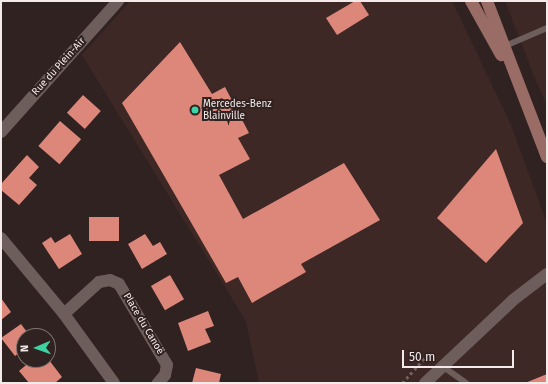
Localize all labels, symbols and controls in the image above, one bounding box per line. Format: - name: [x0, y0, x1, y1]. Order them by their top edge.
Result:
- street label: Rue du Plein-Air: [30, 36, 88, 98]
- place label: Mercedes-Benz Blainville: [203, 98, 272, 122]
- marker: Mercedes-Benz Blainville: [190, 105, 200, 115]
- street label: Place du Canoë: [120, 291, 166, 357]
- north arrow: [16, 328, 56, 368]
- scale bar: [404, 342, 516, 368]
- text: N: [18, 345, 31, 352]
- text: 50 m: [409, 350, 435, 364]

